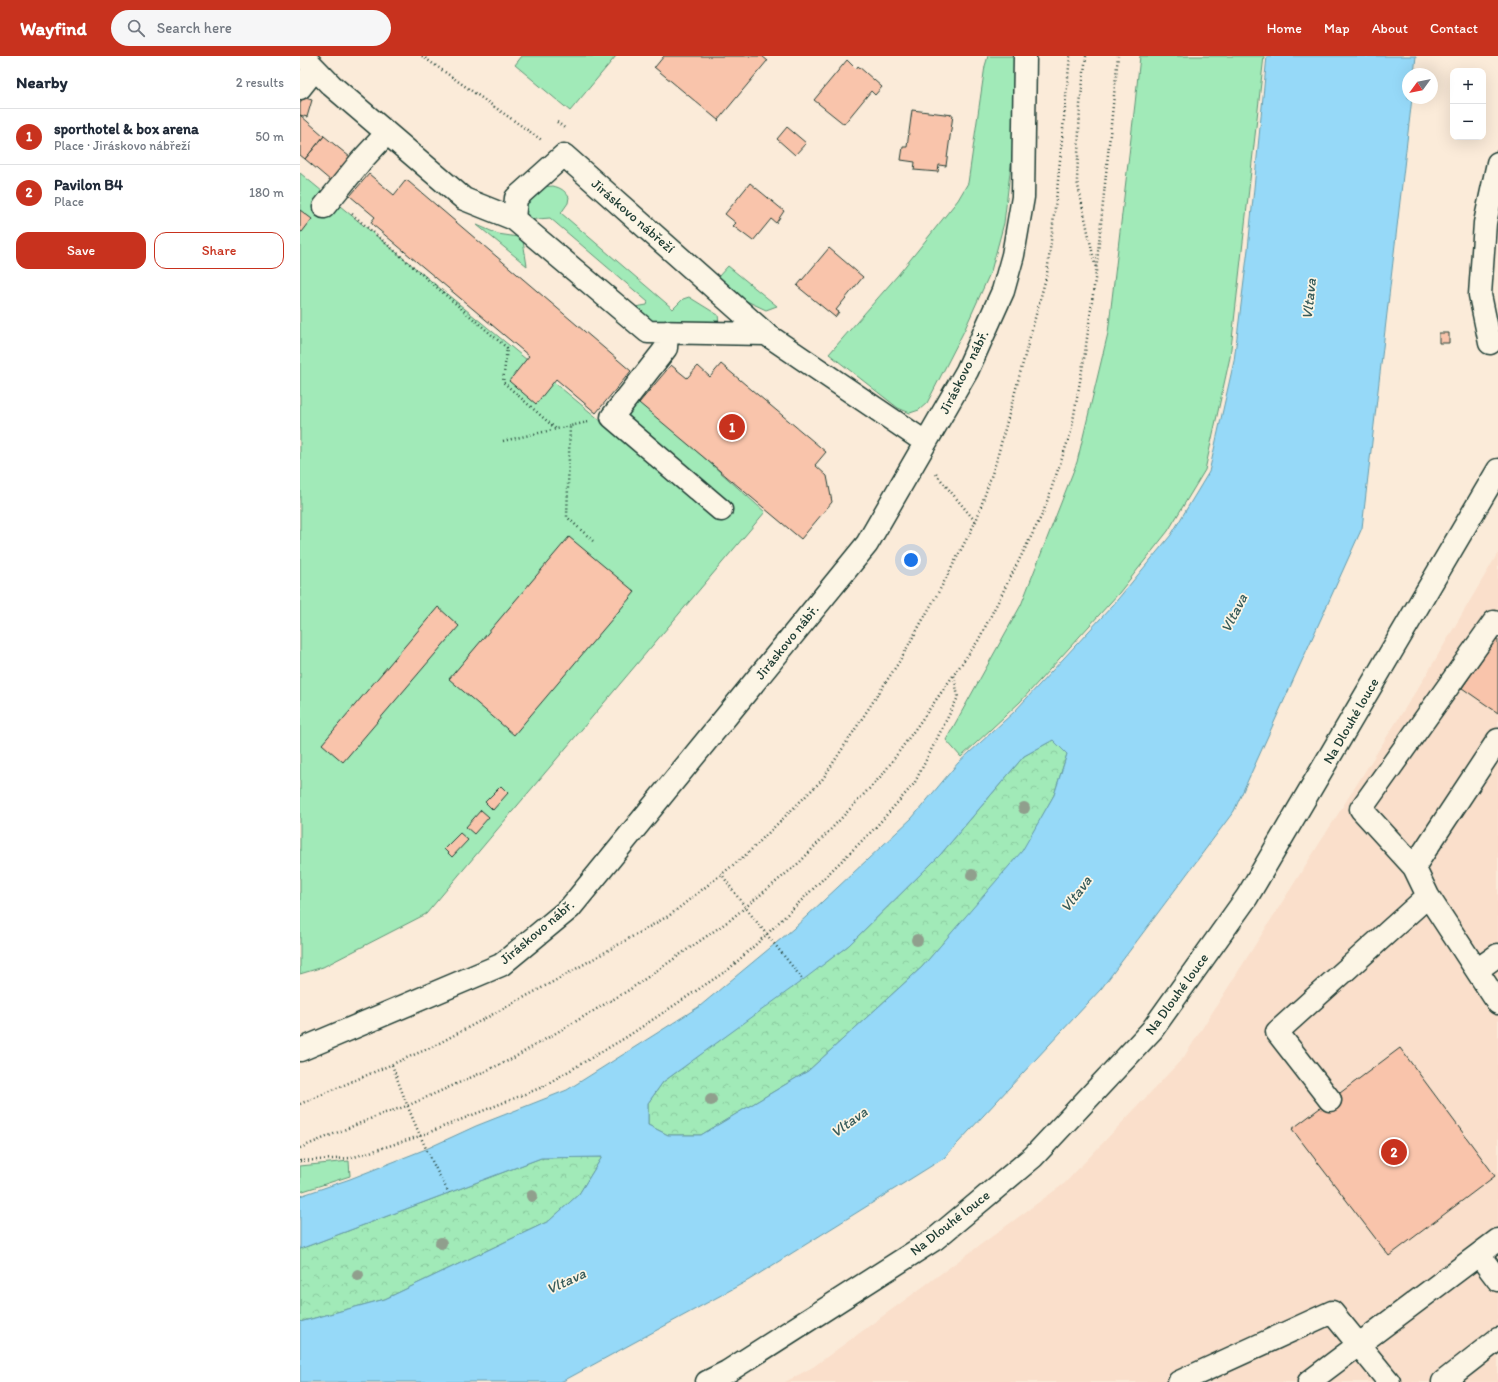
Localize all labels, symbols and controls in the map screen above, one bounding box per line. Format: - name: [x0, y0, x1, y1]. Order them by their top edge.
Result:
- search box: [111, 10, 391, 46]
- text: Wayfind: [20, 17, 87, 40]
- icon: search: [125, 17, 147, 39]
- text: Search here: [157, 19, 232, 37]
- text: Home: [1267, 20, 1302, 37]
- text: Map: [1324, 20, 1350, 37]
- text: About: [1372, 20, 1408, 37]
- text: Contact: [1430, 20, 1478, 37]
- north arrow: [1402, 68, 1438, 104]
- map controls: [1450, 68, 1486, 140]
- button: +: [1450, 68, 1486, 104]
- text: Nearby: [16, 72, 68, 92]
- text: 2 results: [236, 75, 284, 90]
- button: −: [1450, 104, 1486, 140]
- text: sporthotel & box arena: [54, 120, 199, 138]
- text: 1: [26, 129, 32, 144]
- text: 50 m: [255, 129, 284, 144]
- text: Place · Jiráskovo nábřeží: [54, 138, 190, 153]
- street label: Jiráskovo nábřeží: [588, 175, 678, 257]
- text: Pavilon B4: [54, 176, 123, 194]
- text: 2: [26, 185, 32, 200]
- text: 180 m: [249, 185, 284, 200]
- text: Place: [54, 194, 84, 209]
- button: Save: [16, 232, 146, 269]
- button: Share: [154, 232, 284, 269]
- water label: Vltava: [1298, 277, 1320, 320]
- street label: Jiráskovo nábř.: [936, 327, 992, 417]
- pin: 1: [719, 412, 745, 442]
- your location: [901, 550, 921, 570]
- water label: Vltava: [1217, 590, 1252, 635]
- street label: Jiráskovo nábř.: [752, 601, 822, 683]
- street label: Na Dlouhé louce: [1319, 675, 1383, 767]
- water label: Vltava: [1057, 872, 1096, 916]
- street label: Jiráskovo nábř.: [496, 896, 578, 968]
- street label: Na Dlouhé louce: [1142, 950, 1212, 1038]
- water label: Vltava: [827, 1102, 871, 1141]
- pin: 2: [1381, 1137, 1407, 1167]
- street label: Na Dlouhé louce: [907, 1186, 994, 1259]
- water label: Vltava: [544, 1264, 589, 1298]

